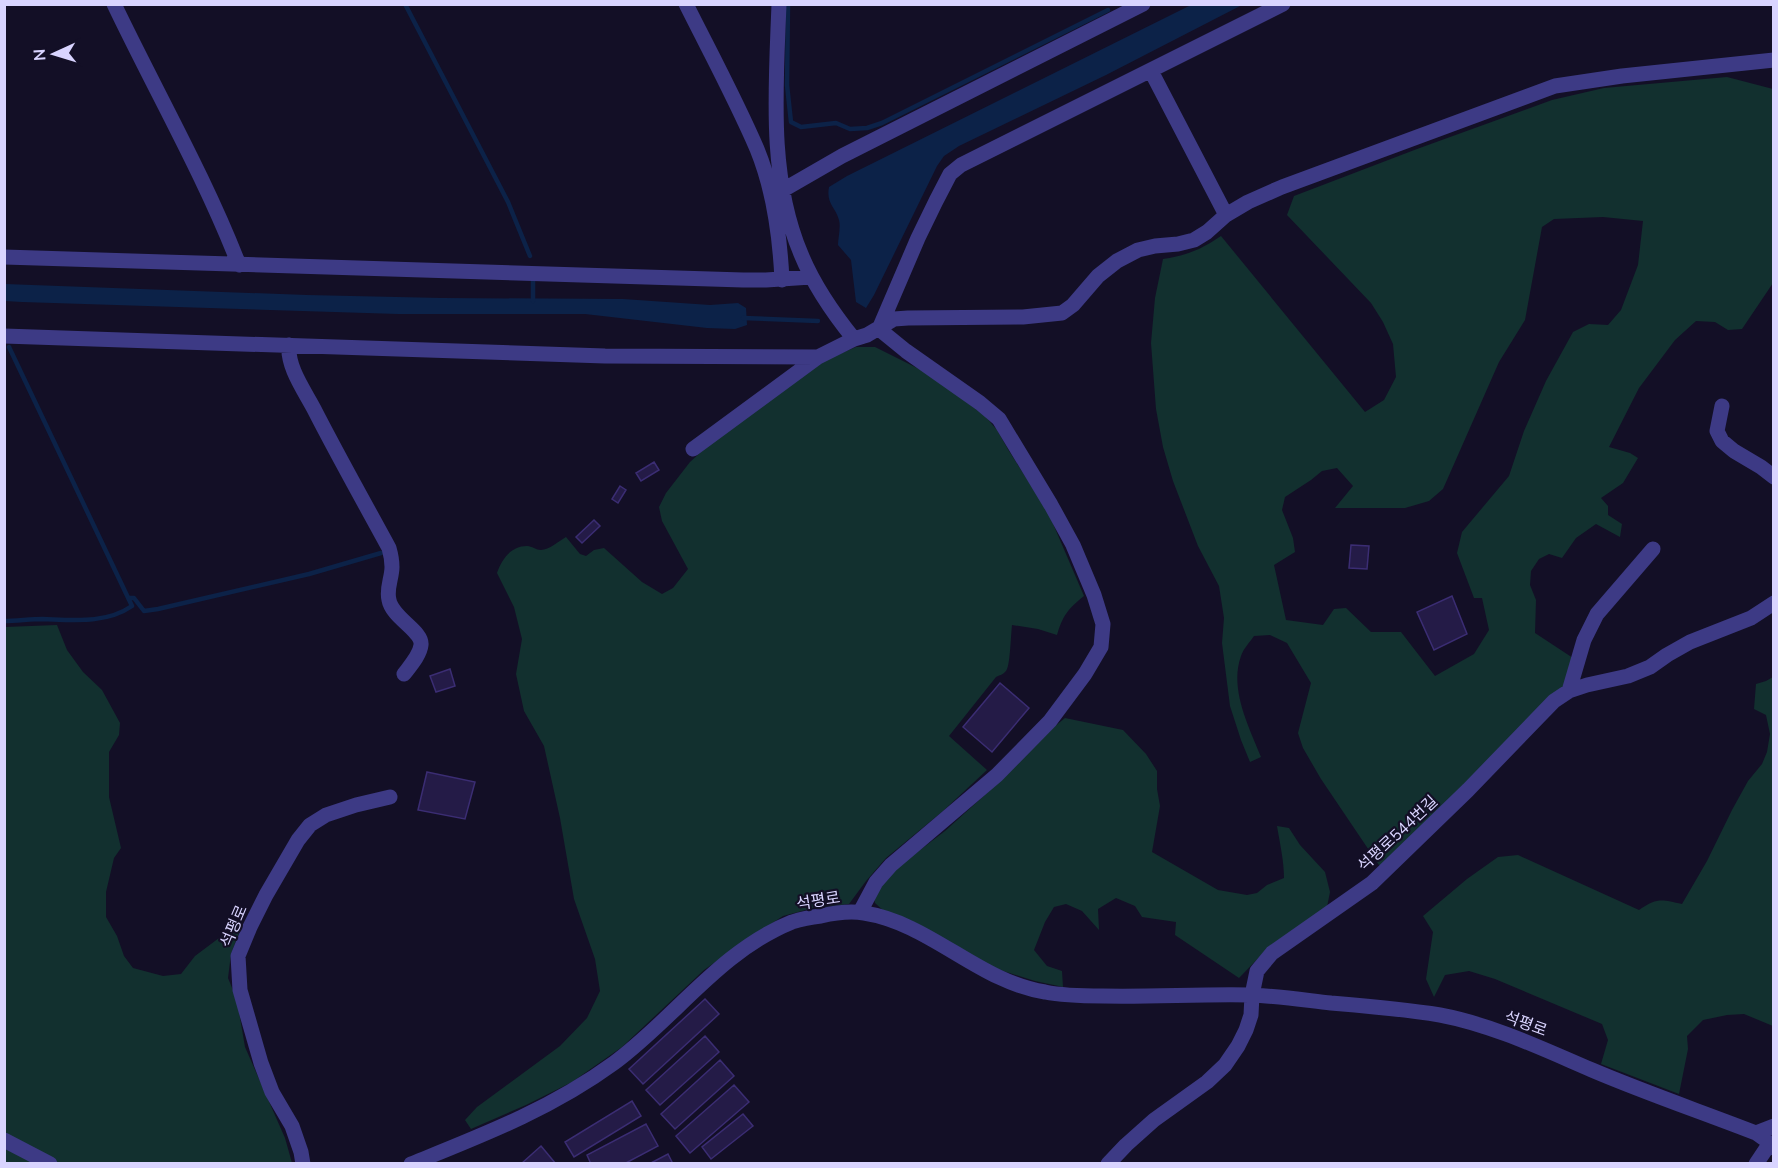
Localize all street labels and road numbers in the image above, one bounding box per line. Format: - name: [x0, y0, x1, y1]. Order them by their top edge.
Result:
- street label: 석평로544번길: [1353, 791, 1443, 877]
- street label: 석평로: [795, 887, 842, 915]
- street label: 석평로: [215, 902, 253, 951]
- street label: 석평로: [1501, 1006, 1550, 1042]

